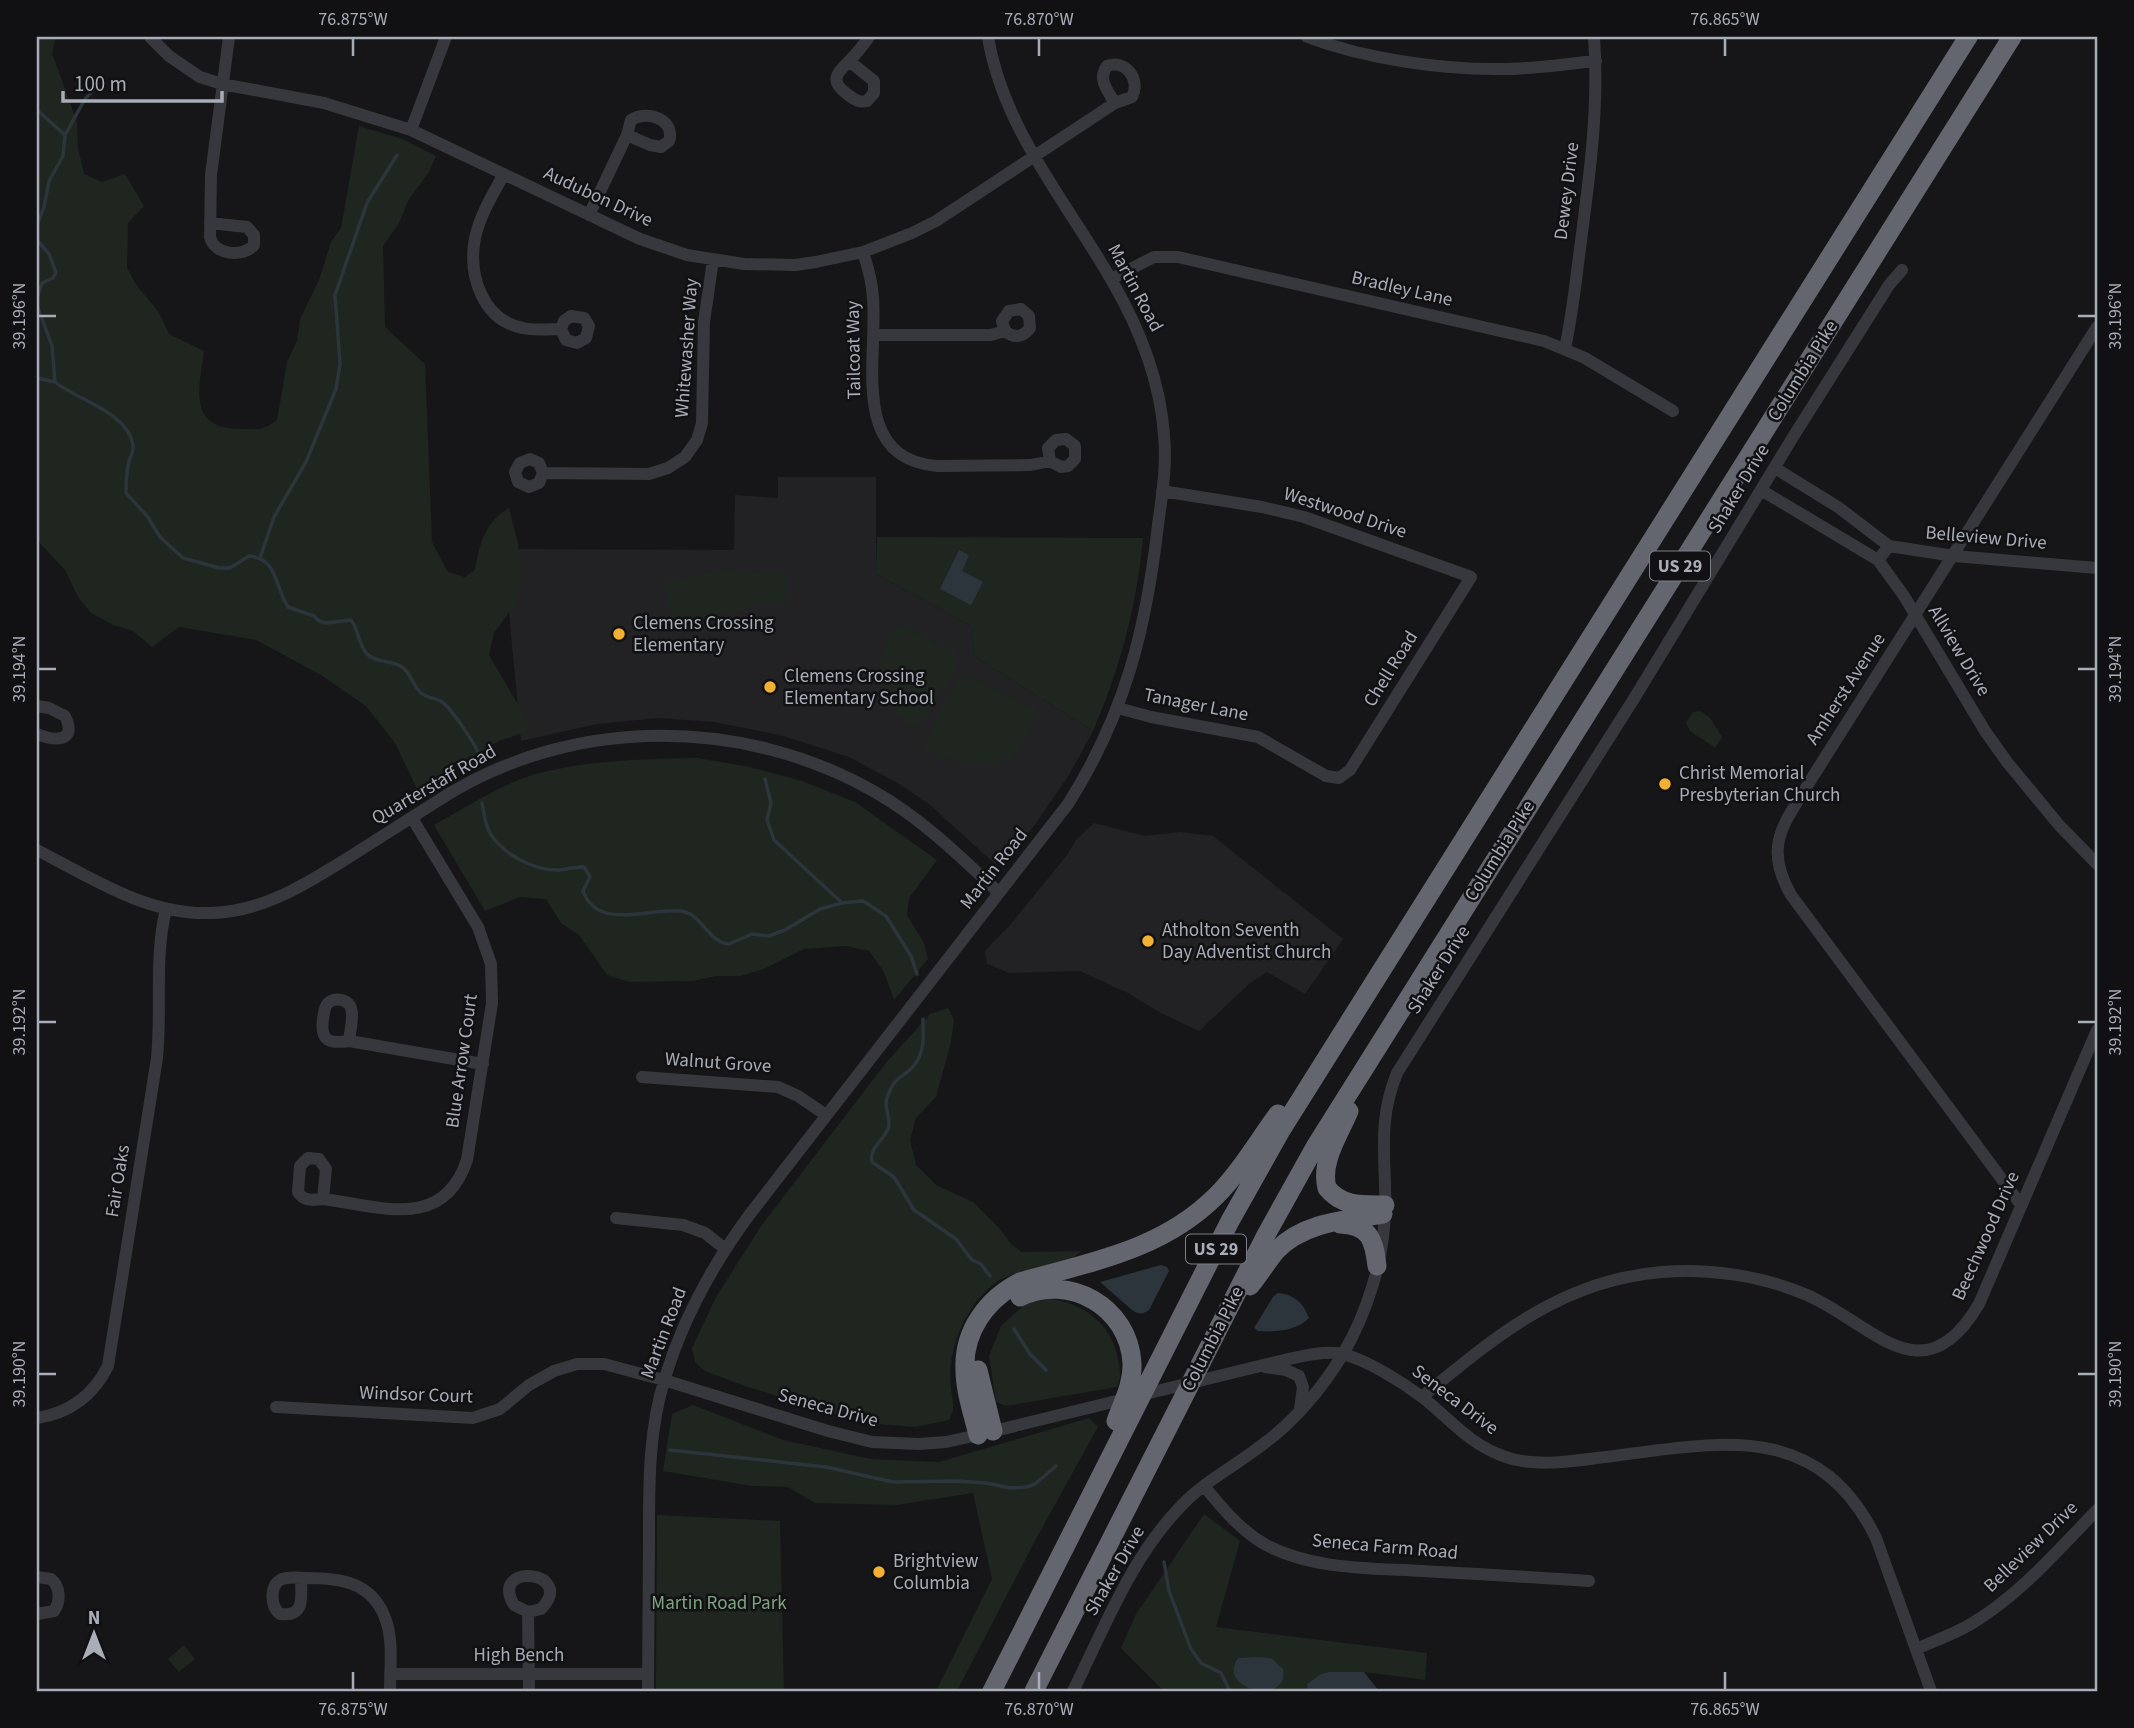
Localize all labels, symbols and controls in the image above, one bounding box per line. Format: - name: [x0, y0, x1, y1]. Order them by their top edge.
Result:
- text: 76.875°W: [318, 7, 388, 32]
- text: 76.870°W: [1004, 7, 1074, 32]
- text: 76.865°W: [1690, 7, 1760, 32]
- scale bar: [63, 60, 222, 104]
- text: 100 m: [74, 69, 127, 99]
- street label: Dewey Drive: [1548, 141, 1586, 241]
- street label: Audubon Drive: [539, 160, 657, 234]
- street label: Martin Road: [1101, 239, 1169, 337]
- street label: Bradley Lane: [1349, 264, 1455, 314]
- street label: Whitewasher Way: [669, 277, 705, 419]
- text: 39.196°N: [7, 283, 32, 349]
- text: 39.196°N: [2103, 283, 2128, 349]
- street label: Tailcoat Way: [840, 300, 868, 400]
- street label: Columbia Pike: [1761, 315, 1845, 427]
- street label: Shaker Drive: [1702, 439, 1776, 539]
- street label: Westwood Drive: [1280, 480, 1410, 546]
- street label: Belleview Drive: [1924, 519, 2048, 557]
- road number: US 29: [1650, 552, 1710, 580]
- street label: Allview Drive: [1921, 600, 1997, 702]
- place label: Clemens Crossing Elementary: [633, 610, 774, 659]
- marker: Clemens Crossing Elementary: [611, 626, 627, 642]
- street label: Chell Road: [1357, 626, 1425, 712]
- street label: Amherst Avenue: [1800, 628, 1892, 750]
- text: 39.194°N: [7, 636, 32, 702]
- text: 39.194°N: [2103, 636, 2128, 702]
- place label: Clemens Crossing Elementary School: [784, 663, 934, 712]
- marker: Clemens Crossing Elementary School: [762, 679, 778, 695]
- street label: Tanager Lane: [1141, 682, 1251, 728]
- street label: Quarterstaff Road: [367, 738, 501, 832]
- place label: Christ Memorial Presbyterian Church: [1679, 760, 1840, 809]
- marker: Christ Memorial Presbyterian Church: [1657, 776, 1673, 792]
- street label: Columbia Pike: [1458, 795, 1542, 907]
- street label: Martin Road: [954, 823, 1034, 915]
- place label: Atholton Seventh Day Adventist Church: [1162, 917, 1331, 966]
- street label: Shaker Drive: [1401, 920, 1477, 1020]
- marker: Atholton Seventh Day Adventist Church: [1140, 933, 1156, 949]
- text: 39.192°N: [7, 989, 32, 1055]
- text: 39.192°N: [2103, 989, 2128, 1055]
- street label: Blue Arrow Court: [439, 992, 485, 1130]
- street label: Walnut Grove: [664, 1046, 772, 1080]
- street label: Fair Oaks: [99, 1143, 137, 1219]
- street label: Beechwood Drive: [1945, 1167, 2027, 1305]
- road number: US 29: [1186, 1234, 1246, 1264]
- street label: Columbia Pike: [1175, 1282, 1251, 1396]
- street label: Martin Road: [634, 1283, 694, 1383]
- text: 39.190°N: [7, 1341, 32, 1407]
- text: 39.190°N: [2103, 1341, 2128, 1407]
- street label: Seneca Drive: [1406, 1358, 1504, 1442]
- street label: Windsor Court: [359, 1380, 474, 1410]
- street label: Seneca Drive: [775, 1382, 881, 1434]
- street label: Belleview Drive: [1978, 1495, 2084, 1599]
- street label: Shaker Drive: [1078, 1521, 1152, 1621]
- street label: Seneca Farm Road: [1311, 1527, 1459, 1567]
- place label: Brightview Columbia: [893, 1548, 979, 1597]
- marker: Brightview Columbia: [871, 1564, 887, 1580]
- park label: Martin Road Park: [651, 1590, 787, 1617]
- north arrow: [60, 1598, 130, 1668]
- text: N: [88, 1605, 100, 1632]
- street label: High Bench: [474, 1642, 564, 1669]
- text: 76.875°W: [318, 1697, 388, 1722]
- text: 76.870°W: [1004, 1697, 1074, 1722]
- text: 76.865°W: [1690, 1697, 1760, 1722]

